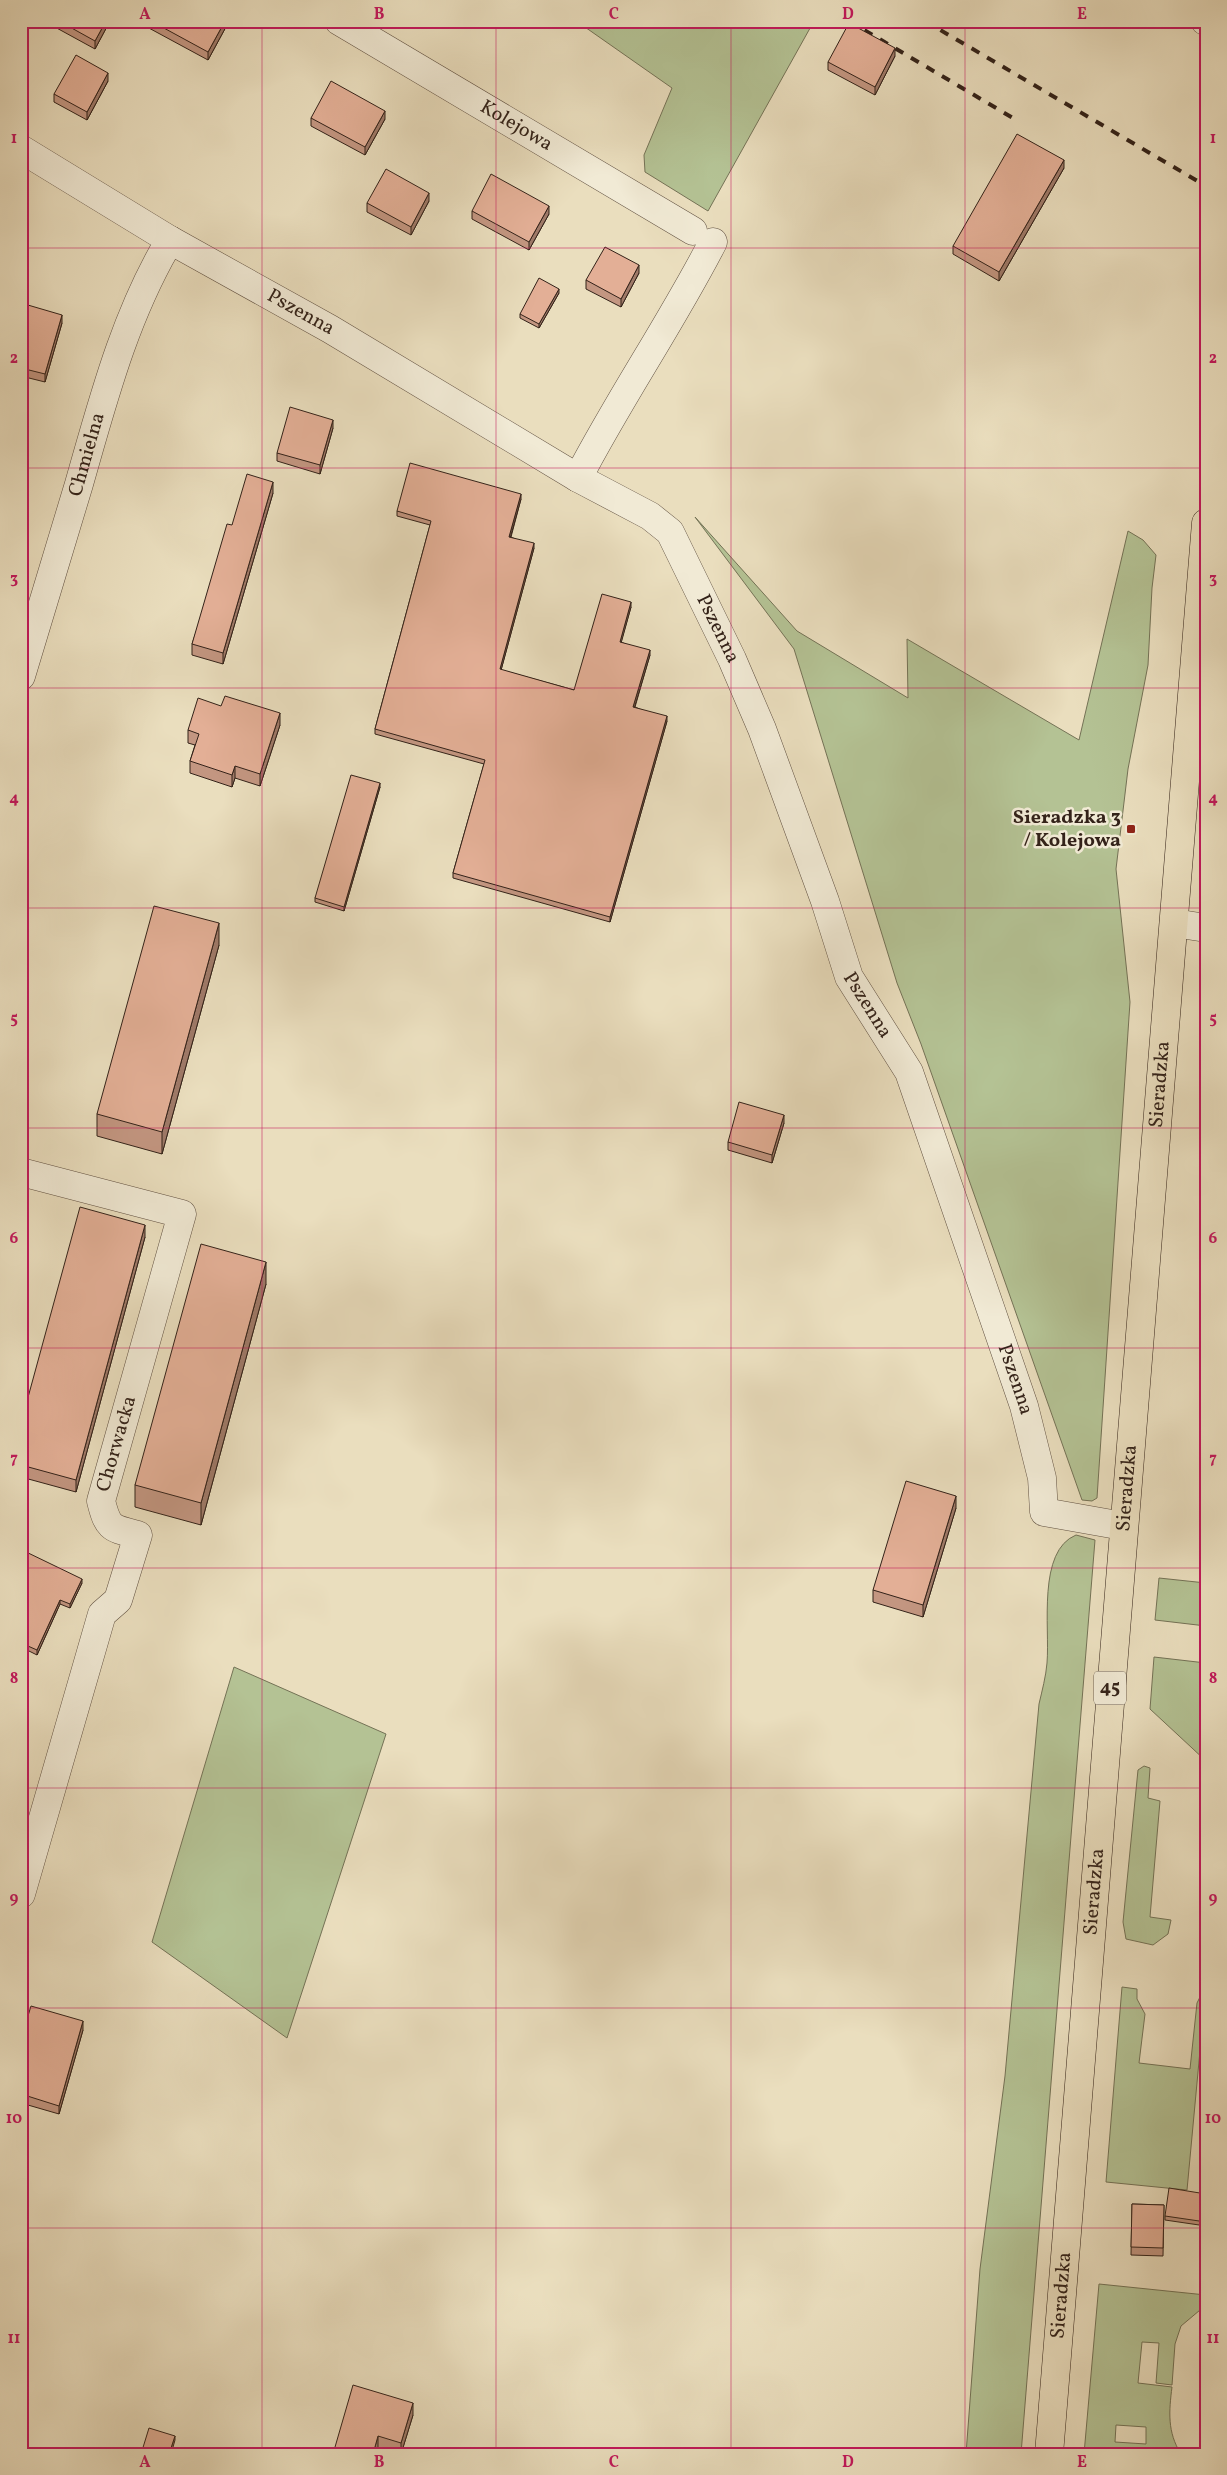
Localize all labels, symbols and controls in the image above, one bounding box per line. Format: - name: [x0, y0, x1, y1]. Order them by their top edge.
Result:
- text: A: [139, 4, 151, 26]
- text: B: [374, 4, 385, 26]
- text: C: [609, 4, 619, 26]
- text: D: [842, 4, 854, 26]
- text: E: [1077, 4, 1087, 26]
- street label: Kolejowa: [475, 94, 558, 159]
- text: 1: [11, 128, 17, 150]
- text: 1: [1210, 128, 1216, 150]
- street label: Pszenna: [262, 283, 340, 343]
- text: 2: [10, 348, 18, 370]
- text: 2: [1209, 348, 1217, 370]
- street label: Chmielna: [62, 409, 113, 500]
- text: 3: [10, 568, 18, 590]
- text: 3: [1209, 568, 1217, 590]
- street label: Pszenna: [689, 590, 746, 668]
- text: 4: [9, 788, 19, 810]
- text: 4: [1208, 788, 1218, 810]
- place label: Sieradzka 3 / Kolejowa: [1013, 804, 1121, 855]
- marker: Sieradzka 3 / Kolejowa: [1125, 823, 1137, 835]
- street label: Pszenna: [835, 967, 898, 1044]
- text: 5: [10, 1008, 18, 1030]
- text: 5: [1209, 1008, 1217, 1030]
- street label: Sieradzka: [1143, 1040, 1178, 1129]
- text: 6: [10, 1228, 19, 1250]
- text: 6: [1209, 1228, 1218, 1250]
- street label: Pszenna: [990, 1340, 1040, 1418]
- street label: Chorwacka: [90, 1393, 144, 1495]
- street label: Sieradzka: [1110, 1444, 1145, 1533]
- text: 7: [10, 1448, 18, 1470]
- text: 7: [1209, 1448, 1217, 1470]
- text: 8: [10, 1668, 18, 1690]
- text: 8: [1209, 1668, 1217, 1690]
- road number: 45: [1094, 1672, 1126, 1705]
- street label: Sieradzka: [1077, 1847, 1112, 1936]
- text: 9: [10, 1888, 19, 1910]
- text: 9: [1209, 1888, 1218, 1910]
- text: 10: [6, 2108, 22, 2130]
- text: 10: [1205, 2108, 1221, 2130]
- street label: Sieradzka: [1044, 2251, 1079, 2340]
- text: 11: [8, 2328, 20, 2350]
- text: 11: [1207, 2328, 1219, 2350]
- text: A: [139, 2452, 151, 2474]
- text: B: [374, 2452, 385, 2474]
- text: C: [609, 2452, 619, 2474]
- text: D: [842, 2452, 854, 2474]
- text: E: [1077, 2452, 1087, 2474]

